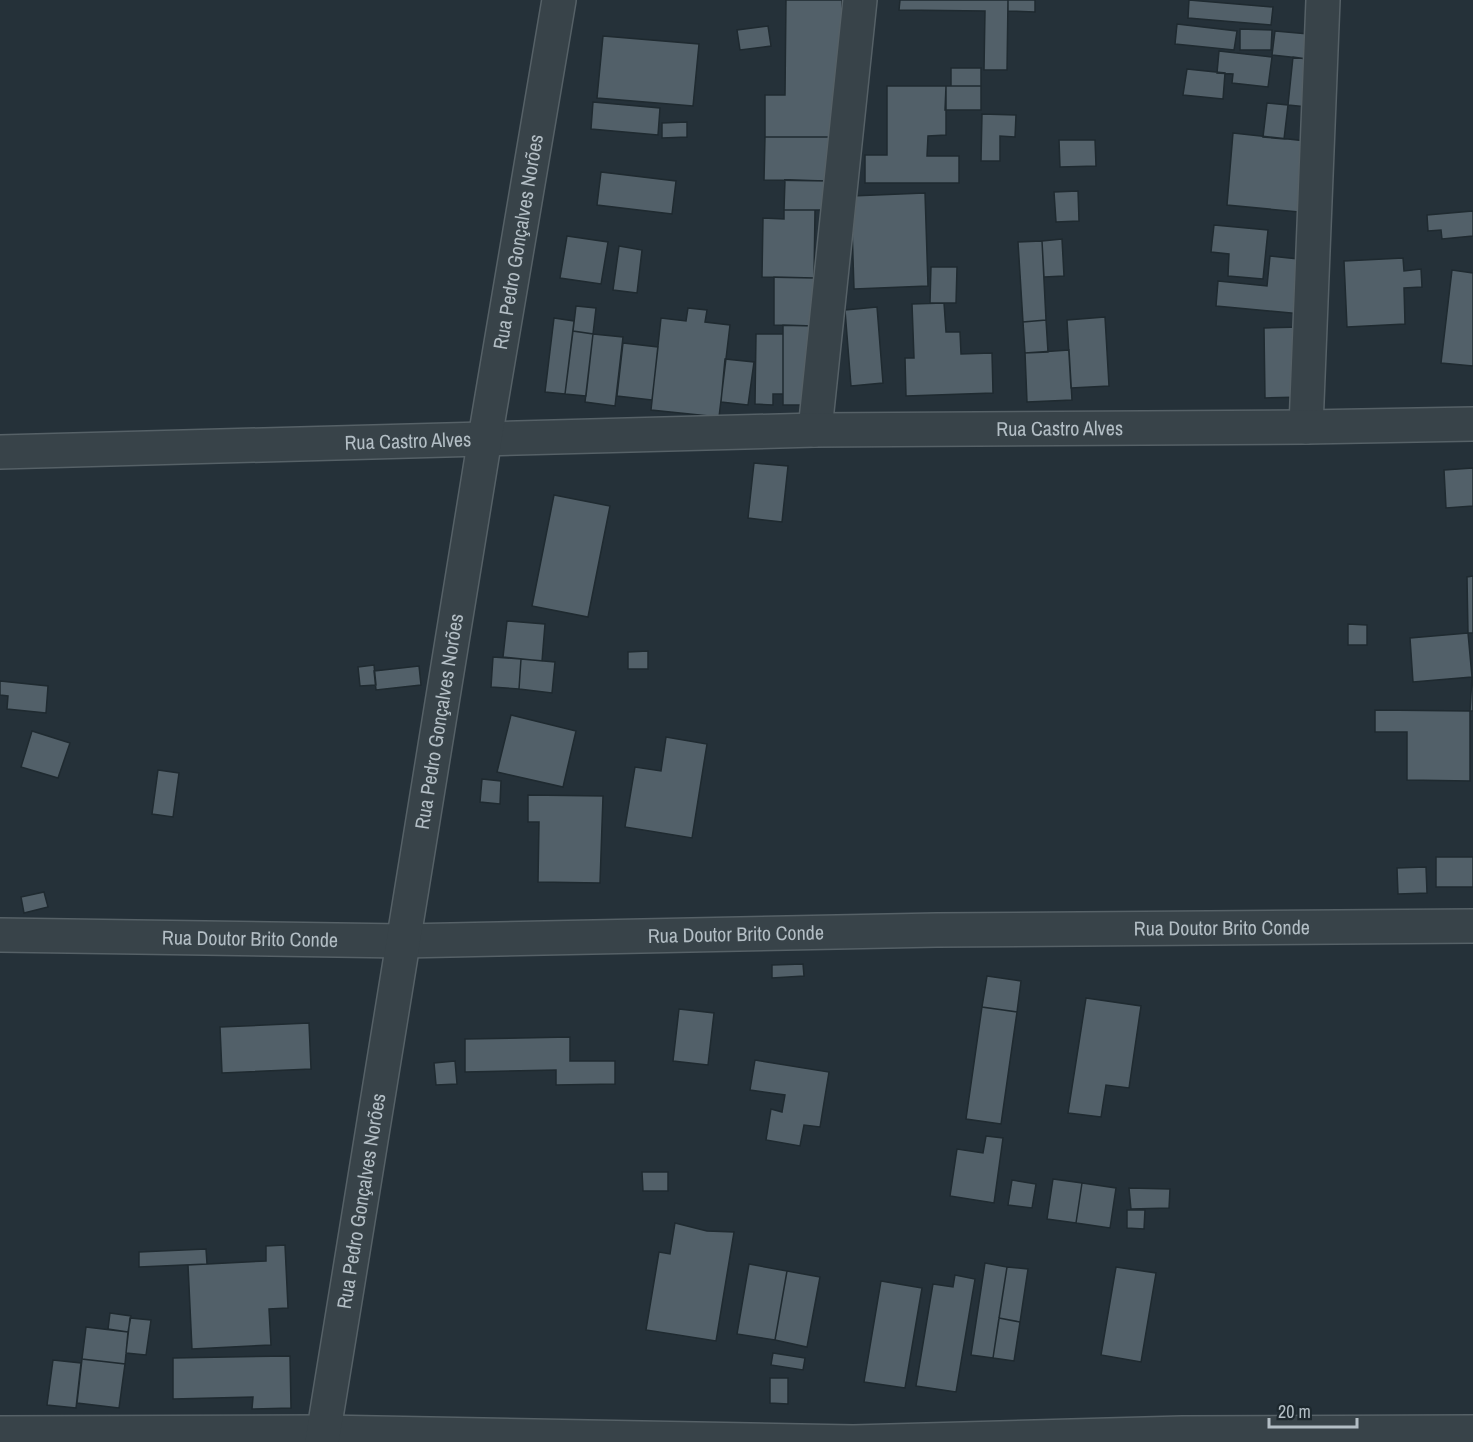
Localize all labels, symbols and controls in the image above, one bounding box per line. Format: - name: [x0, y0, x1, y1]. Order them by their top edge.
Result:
- street label: Rua Pedro Gonçalves Norões: [486, 132, 549, 352]
- street label: Rua Castro Alves: [996, 414, 1123, 442]
- street label: Rua Castro Alves: [344, 425, 472, 456]
- street label: Rua Pedro Gonçalves Norões: [408, 612, 469, 831]
- street label: Rua Doutor Brito Conde: [1134, 913, 1310, 942]
- street label: Rua Doutor Brito Conde: [648, 918, 824, 949]
- street label: Rua Doutor Brito Conde: [162, 923, 338, 953]
- street label: Rua Pedro Gonçalves Norões: [330, 1091, 391, 1311]
- scale bar: [1269, 1391, 1358, 1429]
- text: 20 m: [1278, 1399, 1311, 1424]

